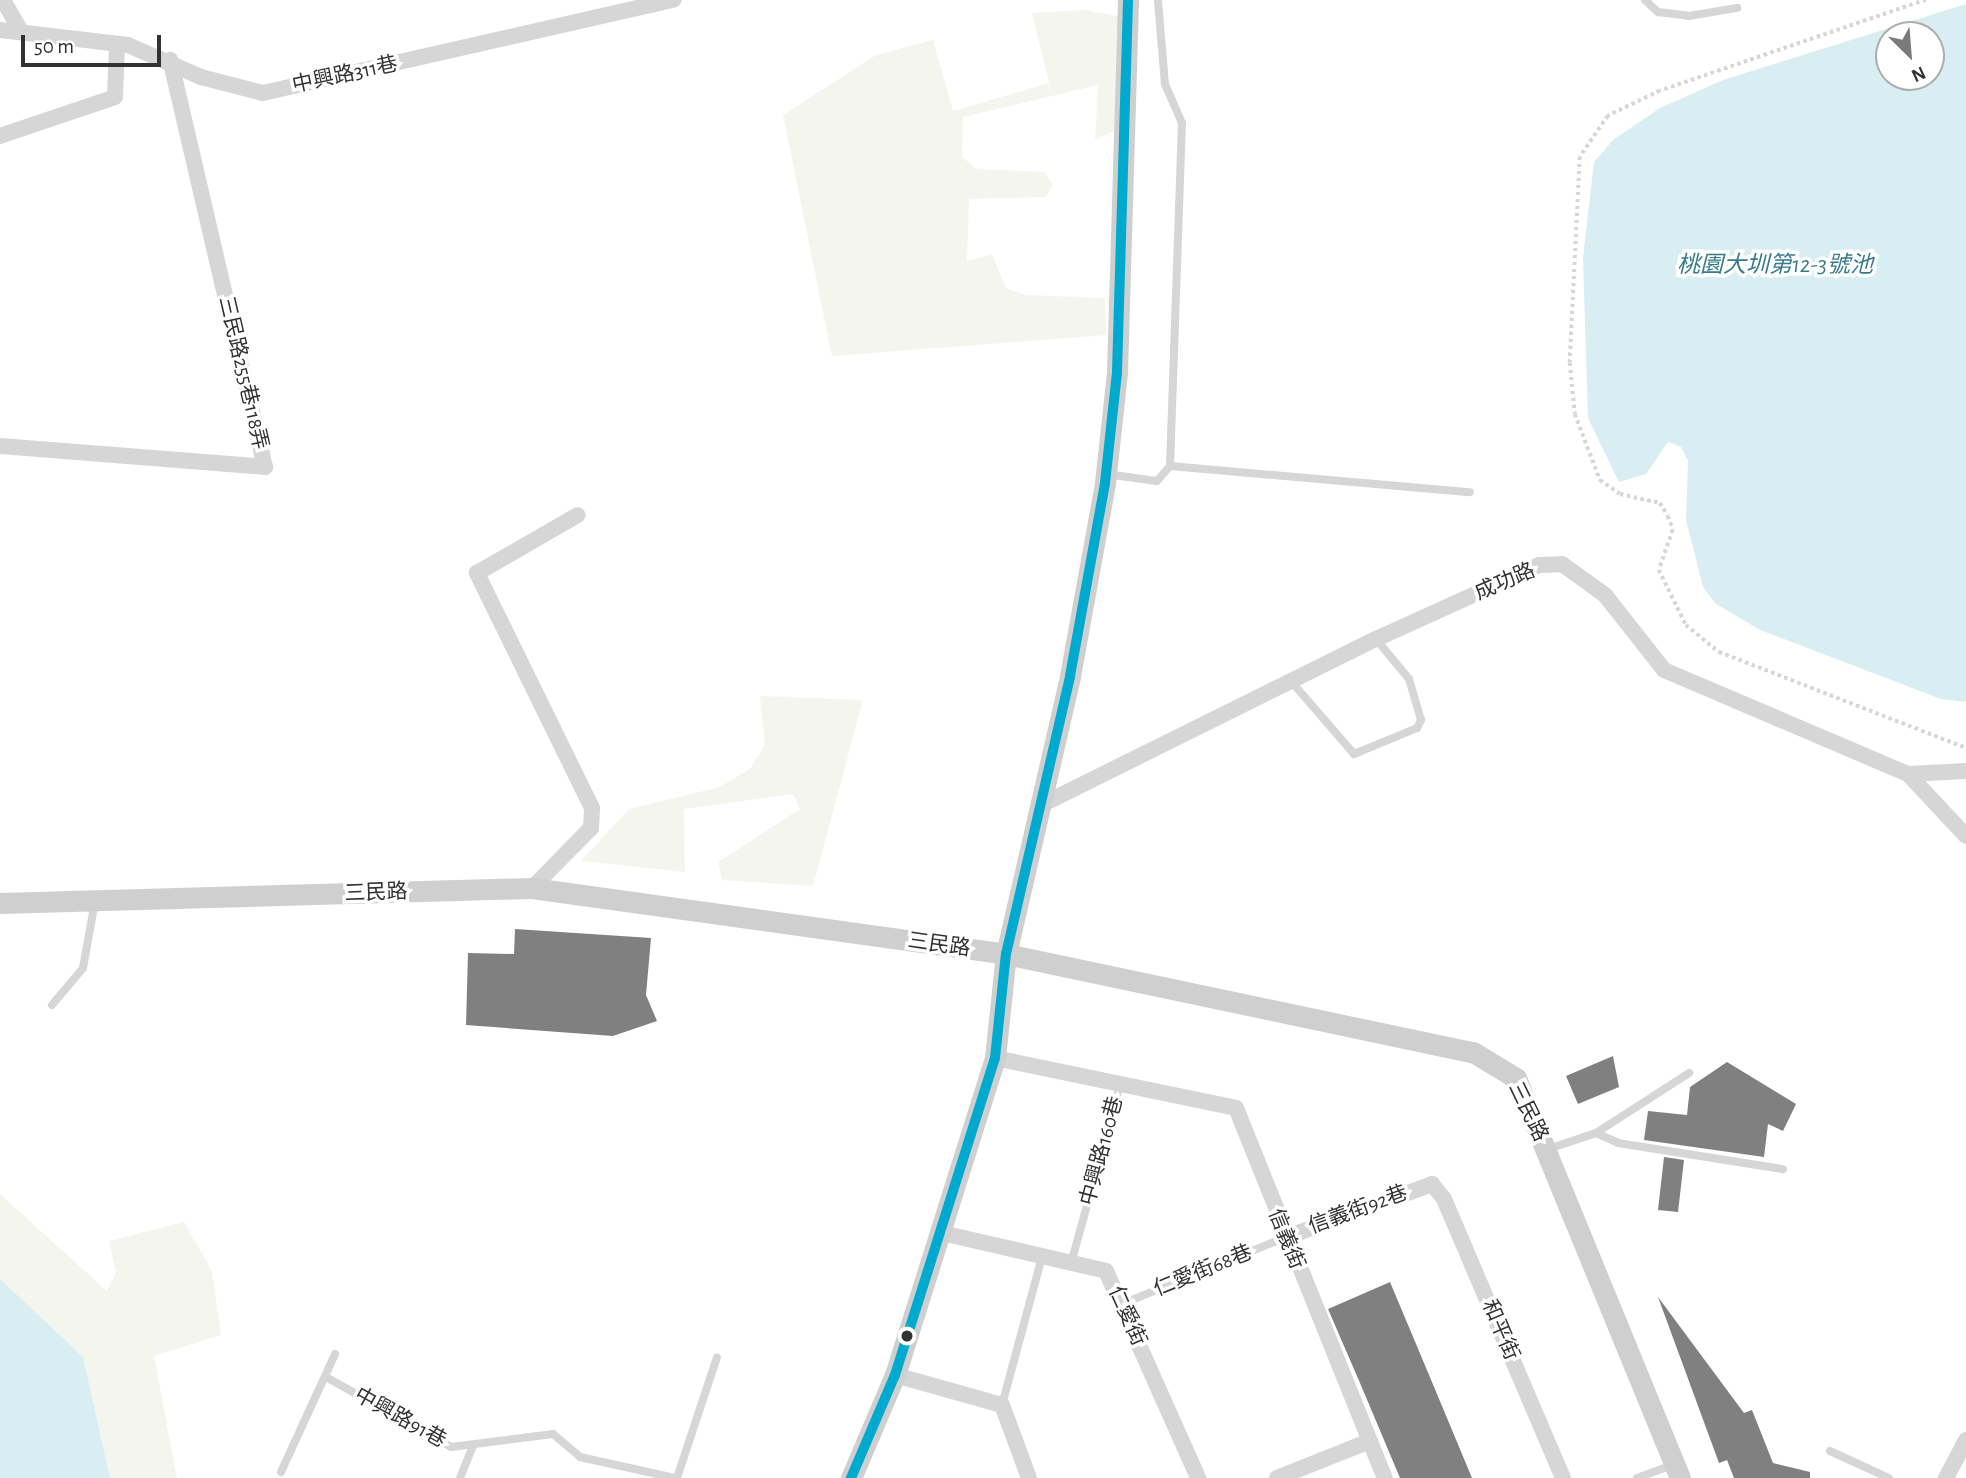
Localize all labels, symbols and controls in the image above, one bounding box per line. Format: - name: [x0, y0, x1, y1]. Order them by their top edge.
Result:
- scale bar: [24, 21, 164, 65]
- north arrow: [1875, 21, 1945, 91]
- text: 50 m: [34, 36, 74, 57]
- street label: 中興路311巷: [290, 52, 400, 98]
- text: N: [1908, 62, 1928, 85]
- water label: 桃園大圳第12-3號池: [1677, 252, 1873, 280]
- street label: 三民路255巷118弄: [213, 294, 273, 452]
- street label: 成功路: [1471, 558, 1539, 606]
- street label: 三民路: [344, 879, 408, 907]
- street label: 三民路: [906, 928, 972, 962]
- street label: 三民路: [1503, 1078, 1553, 1146]
- street label: 中興路160巷: [1075, 1094, 1129, 1208]
- street label: 信義街92巷: [1305, 1180, 1411, 1240]
- street label: 信義街: [1263, 1205, 1309, 1273]
- street label: 仁愛街68巷: [1150, 1240, 1256, 1302]
- street label: 仁愛街: [1103, 1282, 1151, 1350]
- street label: 和平街: [1476, 1296, 1524, 1364]
- unlabelled marker: [900, 1329, 914, 1343]
- street label: 中興路91巷: [350, 1382, 450, 1454]

